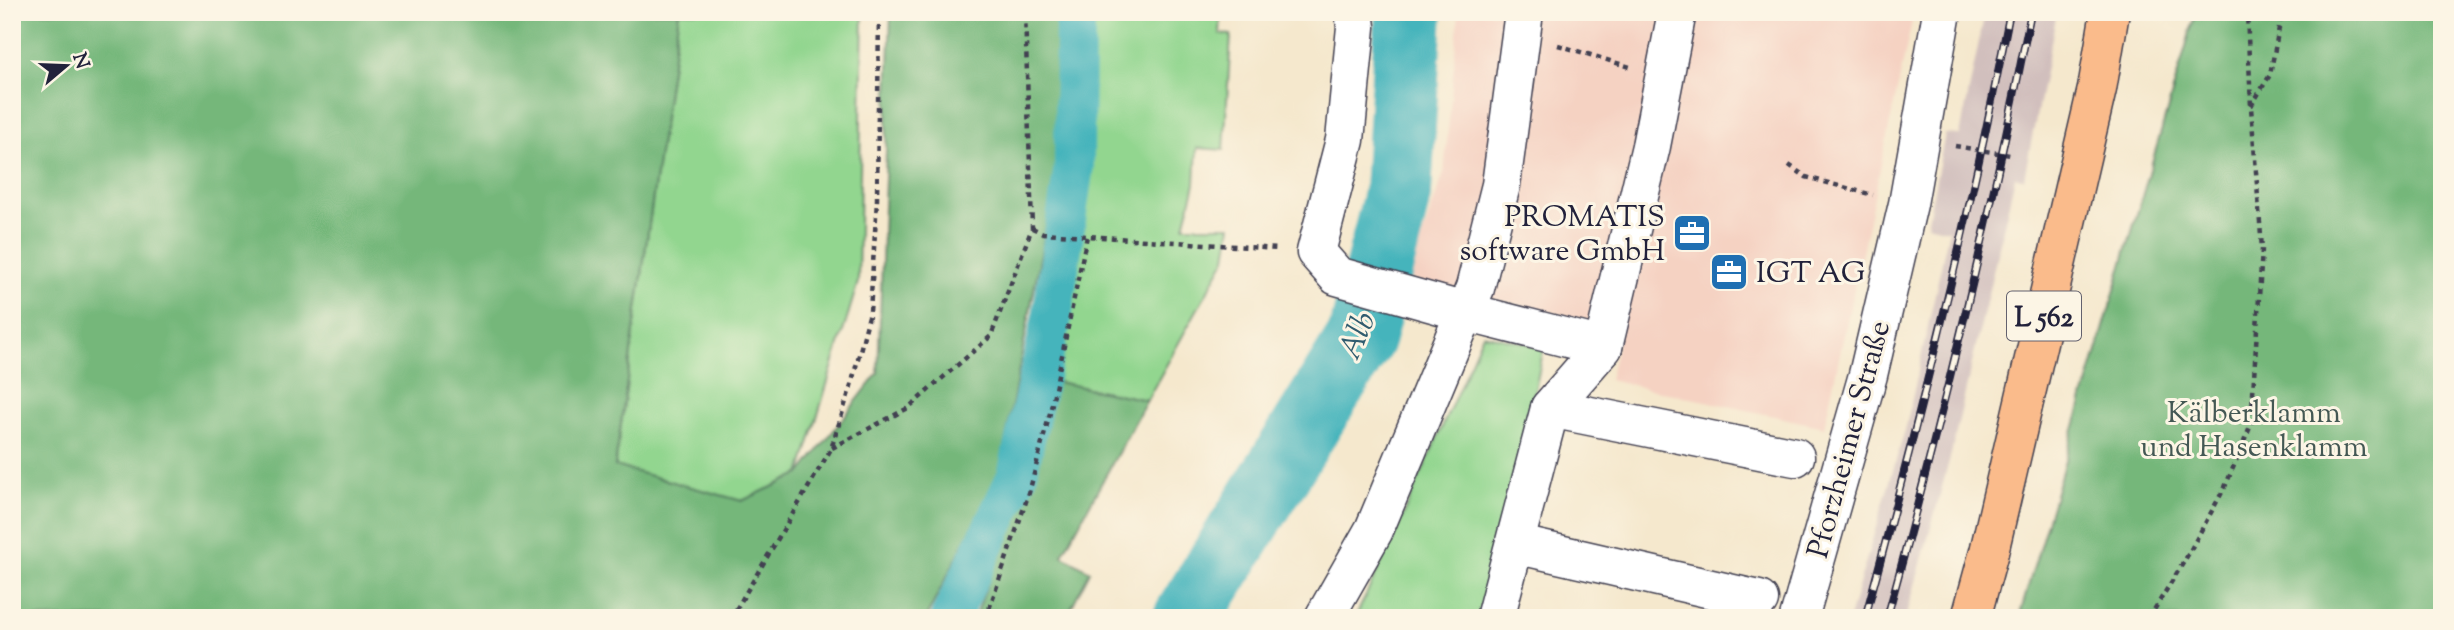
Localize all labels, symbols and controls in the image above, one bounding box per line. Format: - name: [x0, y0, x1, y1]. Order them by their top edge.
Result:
- north arrow: [32, 32, 102, 102]
- text: N: [64, 50, 95, 73]
- place label: PROMATIS software GmbH: [1460, 197, 1665, 274]
- office icon: PROMATIS software GmbH: [1671, 212, 1713, 254]
- office icon: IGT AG: [1708, 251, 1750, 293]
- place label: IGT AG: [1756, 253, 1865, 296]
- road number: L 562: [2007, 292, 2081, 340]
- water label: Alb: [1328, 305, 1389, 367]
- street label: Pforzheimer Straße: [1798, 316, 1903, 563]
- park label: Kälberklamm und Hasenklamm: [2140, 393, 2368, 470]

